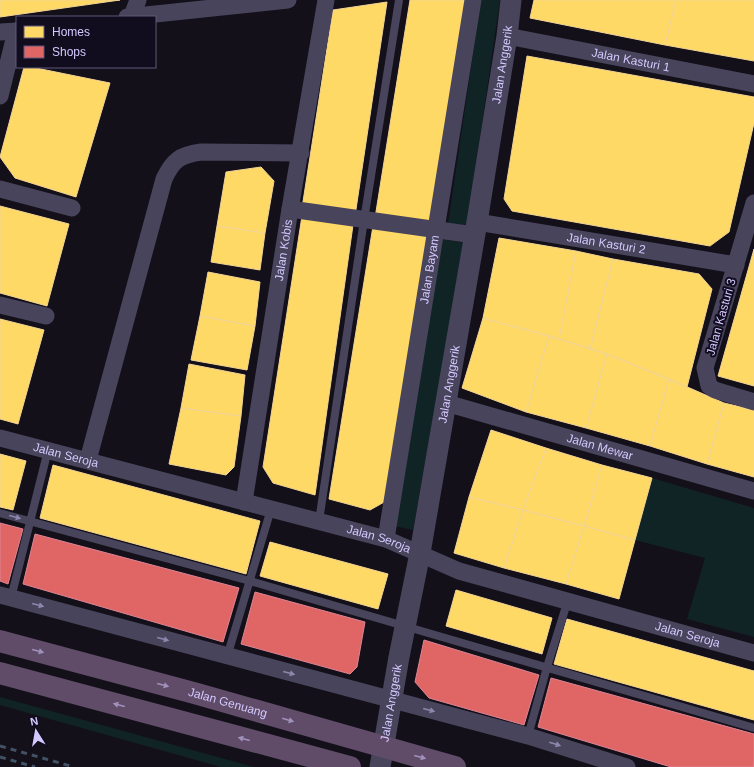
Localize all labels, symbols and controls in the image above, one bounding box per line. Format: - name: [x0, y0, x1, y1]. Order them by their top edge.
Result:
- legend: [16, 16, 156, 68]
- street label: Jalan Anggerik: [489, 24, 515, 105]
- text: Homes: [52, 25, 90, 39]
- text: Shops: [52, 45, 86, 59]
- street label: Jalan Kasturi 1: [590, 46, 671, 75]
- street label: Jalan Kobis: [272, 218, 295, 282]
- street label: Jalan Kasturi 2: [566, 230, 647, 257]
- street label: Jalan Bayam: [417, 234, 442, 305]
- street label: Jalan Kasturi 3: [703, 277, 739, 357]
- street label: Jalan Anggerik: [435, 343, 463, 424]
- street label: Jalan Mewar: [565, 431, 635, 463]
- street label: Jalan Seroja: [32, 440, 100, 471]
- one-way arrow: [9, 515, 22, 521]
- street label: Jalan Seroja: [345, 522, 413, 556]
- one-way arrow: [31, 603, 44, 609]
- street label: Jalan Seroja: [654, 619, 722, 650]
- one-way arrow: [157, 637, 169, 643]
- one-way arrow: [32, 648, 44, 654]
- street label: Jalan Anggerik: [377, 662, 405, 743]
- one-way arrow: [283, 670, 295, 676]
- one-way arrow: [157, 682, 169, 688]
- street label: Jalan Genuang: [187, 685, 269, 720]
- one-way arrow: [113, 702, 125, 708]
- one-way arrow: [423, 707, 436, 713]
- north arrow: [16, 711, 56, 751]
- text: N: [29, 715, 39, 728]
- one-way arrow: [283, 717, 295, 723]
- one-way arrow: [238, 736, 250, 742]
- one-way arrow: [549, 741, 561, 747]
- one-way arrow: [413, 755, 426, 761]

